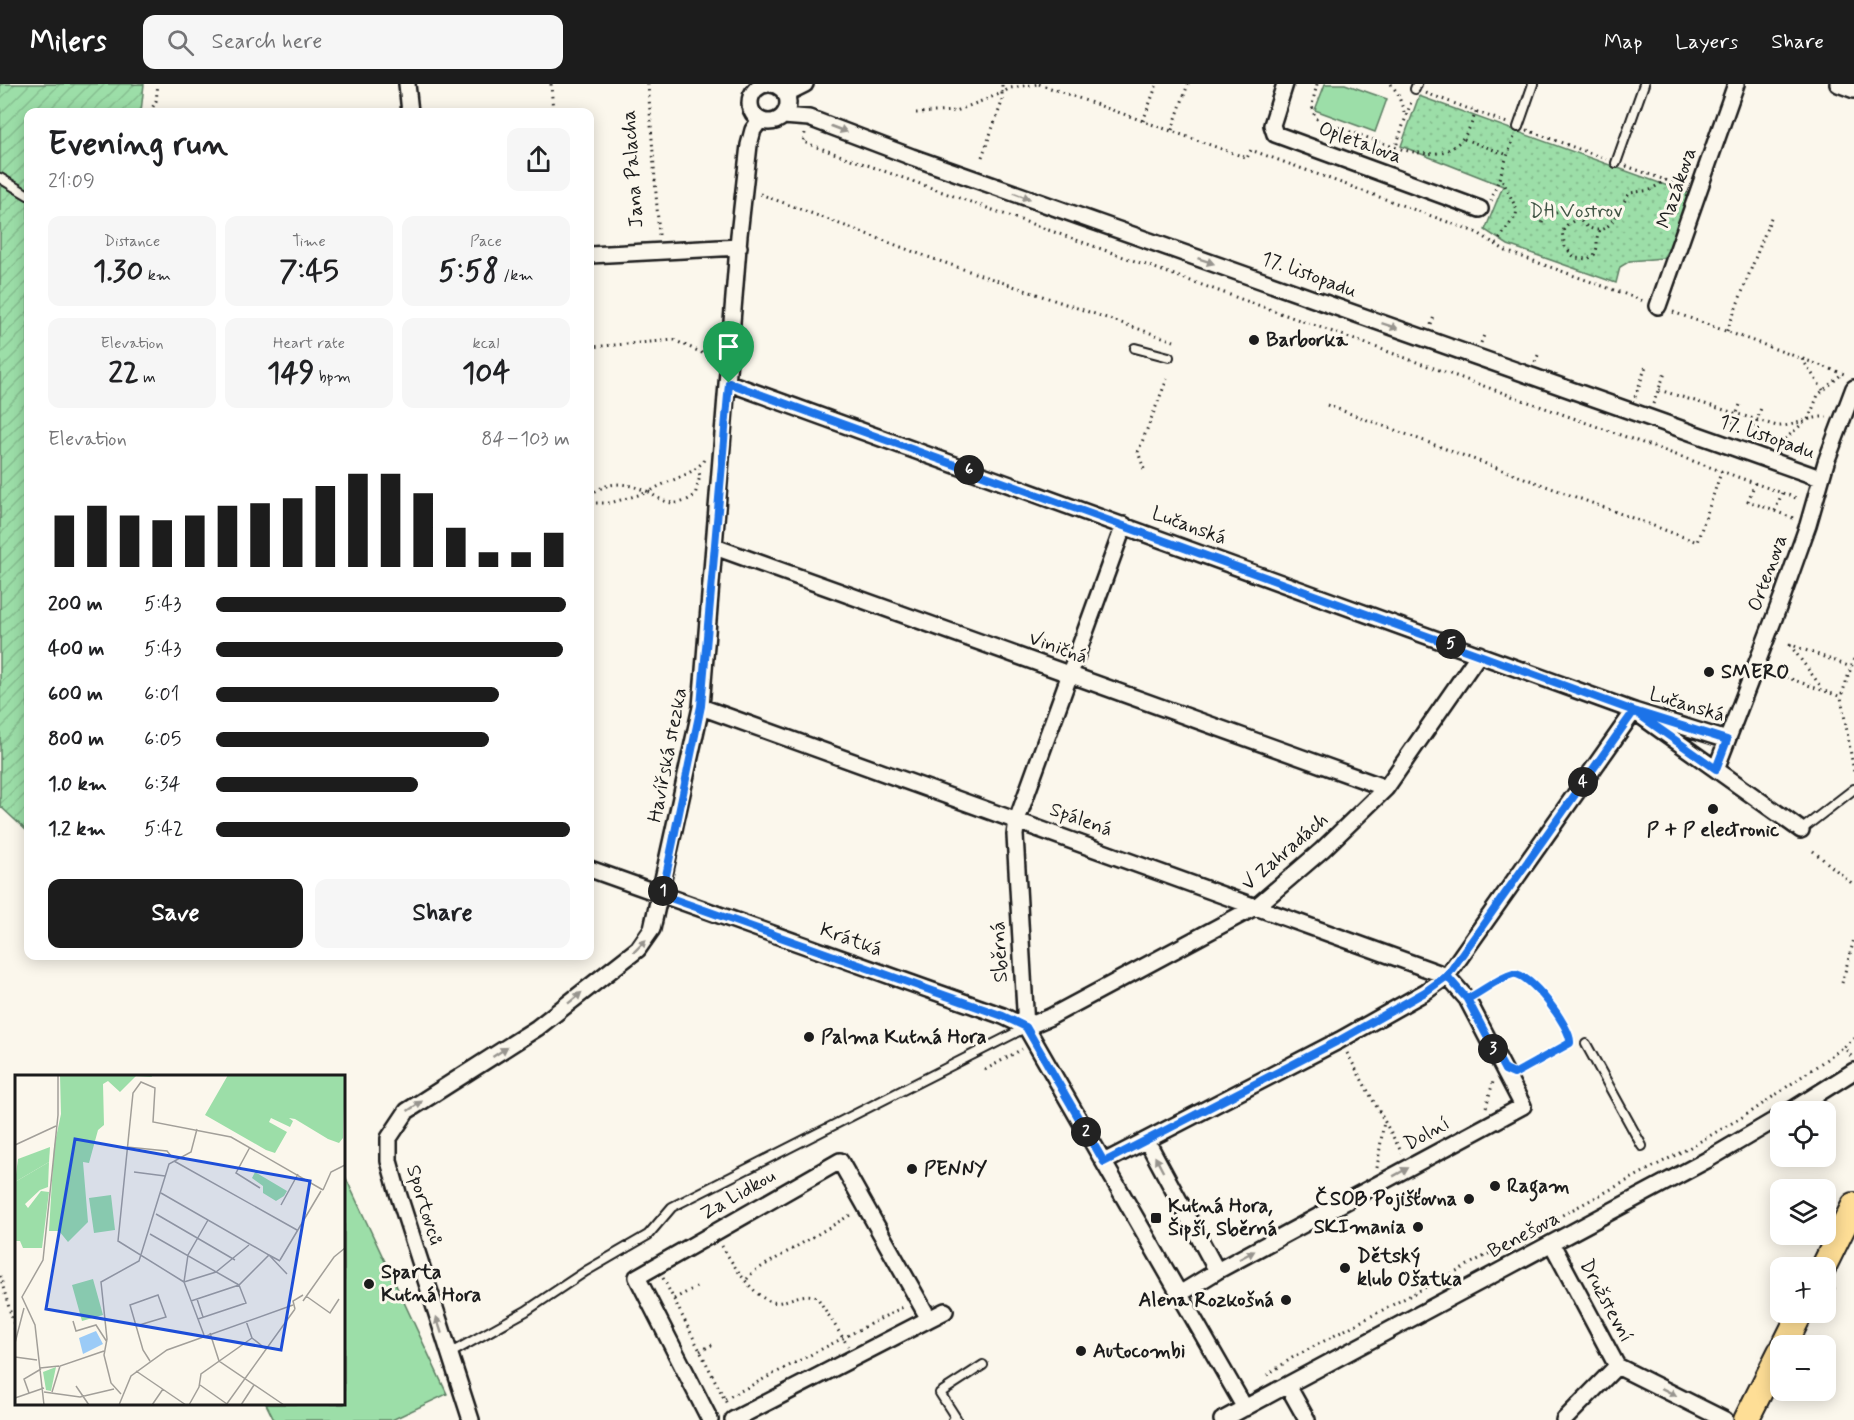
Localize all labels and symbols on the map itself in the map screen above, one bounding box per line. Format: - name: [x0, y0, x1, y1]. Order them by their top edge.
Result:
- street label: Jana Palacha: [615, 109, 651, 229]
- street label: Opletalova: [1315, 115, 1405, 171]
- one-way arrow: [830, 125, 848, 135]
- street label: Mazákova: [1651, 144, 1703, 232]
- one-way arrow: [1013, 191, 1031, 201]
- park label: DH Vostrov: [1530, 198, 1623, 225]
- street label: 17. listopadu: [1257, 245, 1361, 305]
- one-way arrow: [1197, 257, 1215, 267]
- pin: [703, 321, 754, 383]
- one-way arrow: [1381, 322, 1399, 332]
- place label: Barborka: [1266, 327, 1349, 354]
- marker: Barborka: [1247, 333, 1261, 347]
- street label: 17. listopadu: [1715, 408, 1819, 466]
- pin: 6: [954, 455, 984, 485]
- street label: Lučanská: [1148, 500, 1230, 552]
- street label: Ortenova: [1742, 531, 1794, 615]
- street label: Viničná: [1025, 625, 1091, 671]
- pin: 5: [1436, 629, 1466, 659]
- place label: SMERO: [1721, 659, 1789, 686]
- marker: SMERO: [1702, 665, 1716, 679]
- street label: Lučanská: [1646, 681, 1728, 729]
- street label: Havířská stezka: [642, 685, 694, 825]
- pin: 4: [1568, 767, 1598, 797]
- street label: Spálená: [1046, 796, 1116, 844]
- marker: P + P electronic: [1706, 802, 1720, 816]
- street label: V Zahradách: [1236, 807, 1334, 897]
- place label: P + P electronic: [1647, 817, 1780, 844]
- pin: 1: [648, 876, 678, 906]
- street label: Krátká: [816, 916, 886, 964]
- street label: Sběrná: [985, 921, 1015, 983]
- one-way arrow: [632, 939, 646, 953]
- one-way arrow: [568, 992, 583, 1005]
- place label: Palma Kutná Hora: [821, 1024, 987, 1051]
- marker: Palma Kutná Hora: [802, 1030, 816, 1044]
- pin: 3: [1478, 1034, 1508, 1064]
- one-way arrow: [492, 1046, 508, 1057]
- inset map: [15, 1075, 345, 1405]
- one-way arrow: [407, 1101, 423, 1112]
- street label: Dolní: [1399, 1110, 1455, 1158]
- pin: 2: [1071, 1117, 1101, 1147]
- one-way arrow: [1154, 1155, 1164, 1172]
- place label: PENNY: [924, 1156, 987, 1183]
- street label: Sportovců: [399, 1162, 449, 1248]
- marker: PENNY: [905, 1162, 919, 1176]
- street label: Za Lidkou: [695, 1163, 781, 1227]
- one-way arrow: [1393, 1167, 1410, 1177]
- place label: Ragam: [1507, 1173, 1570, 1202]
- marker: Ragam: [1488, 1179, 1502, 1193]
- place label: ČSOB Pojišťovna: [1315, 1186, 1457, 1213]
- marker: ČSOB Pojišťovna: [1462, 1192, 1476, 1206]
- place label: Kutná Hora, Šipší, Sběrná: [1168, 1193, 1277, 1243]
- street label: Benešova: [1483, 1205, 1565, 1265]
- marker: Kutná Hora, Šipší, Sběrná: [1149, 1211, 1163, 1225]
- place label: SKImania: [1314, 1214, 1406, 1241]
- marker: SKImania: [1411, 1220, 1425, 1234]
- place label: Dětský klub Ošatka: [1357, 1243, 1462, 1293]
- one-way arrow: [1239, 1250, 1256, 1260]
- street label: Družstevní: [1573, 1255, 1639, 1347]
- place label: Sparta Kutná Hora: [381, 1259, 481, 1309]
- marker: Dětský klub Ošatka: [1338, 1261, 1352, 1275]
- marker: Sparta Kutná Hora: [362, 1277, 376, 1291]
- place label: Alena Rozkošná: [1139, 1287, 1274, 1314]
- marker: Alena Rozkošná: [1279, 1293, 1293, 1307]
- one-way arrow: [434, 1316, 444, 1334]
- place label: Autocombi: [1093, 1338, 1185, 1365]
- marker: Autocombi: [1074, 1344, 1088, 1358]
- one-way arrow: [1660, 1387, 1677, 1397]

